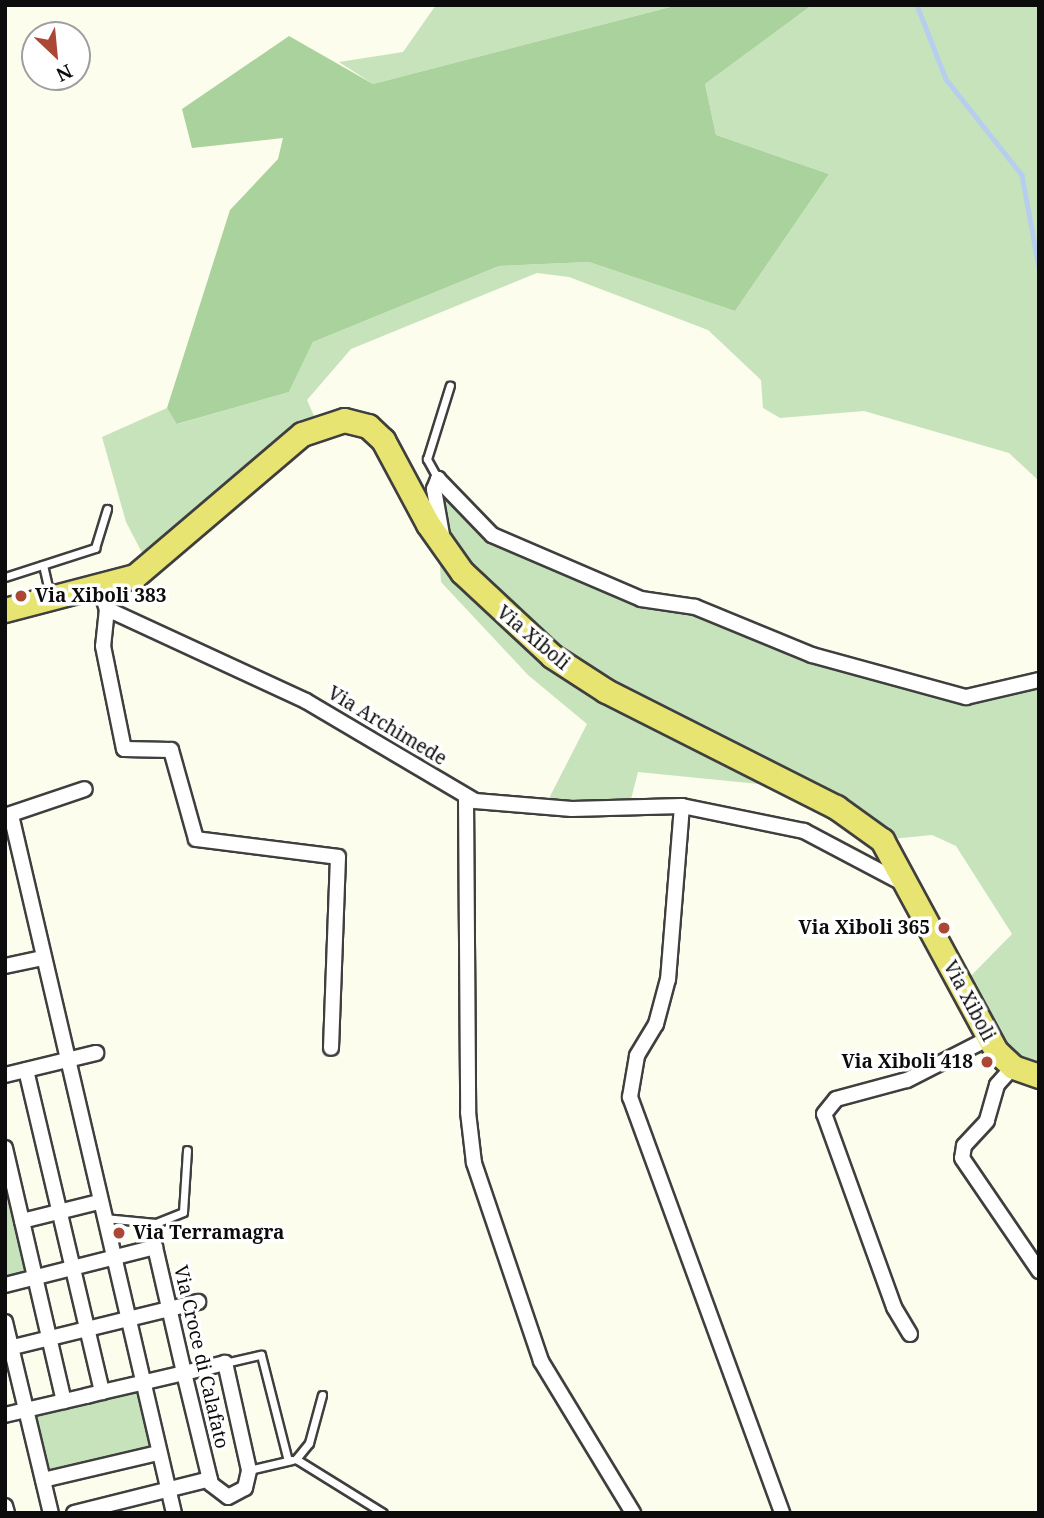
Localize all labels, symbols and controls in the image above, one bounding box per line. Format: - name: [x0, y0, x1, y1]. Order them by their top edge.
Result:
- north arrow: [21, 21, 91, 91]
- text: N: [52, 58, 77, 88]
- place label: Via Xiboli 383: [35, 585, 166, 607]
- marker: Via Xiboli 383: [13, 588, 29, 604]
- street label: Via Xiboli: [492, 601, 574, 675]
- street label: Via Archimede: [324, 682, 450, 770]
- place label: Via Xiboli 365: [799, 917, 930, 939]
- marker: Via Xiboli 365: [936, 920, 952, 936]
- street label: Via Xiboli: [938, 957, 1000, 1045]
- place label: Via Xiboli 418: [842, 1051, 973, 1073]
- marker: Via Xiboli 418: [979, 1054, 995, 1070]
- place label: Via Terramagra: [133, 1222, 284, 1244]
- marker: Via Terramagra: [111, 1225, 127, 1241]
- street label: Via Croce di Calafato: [169, 1263, 233, 1451]

